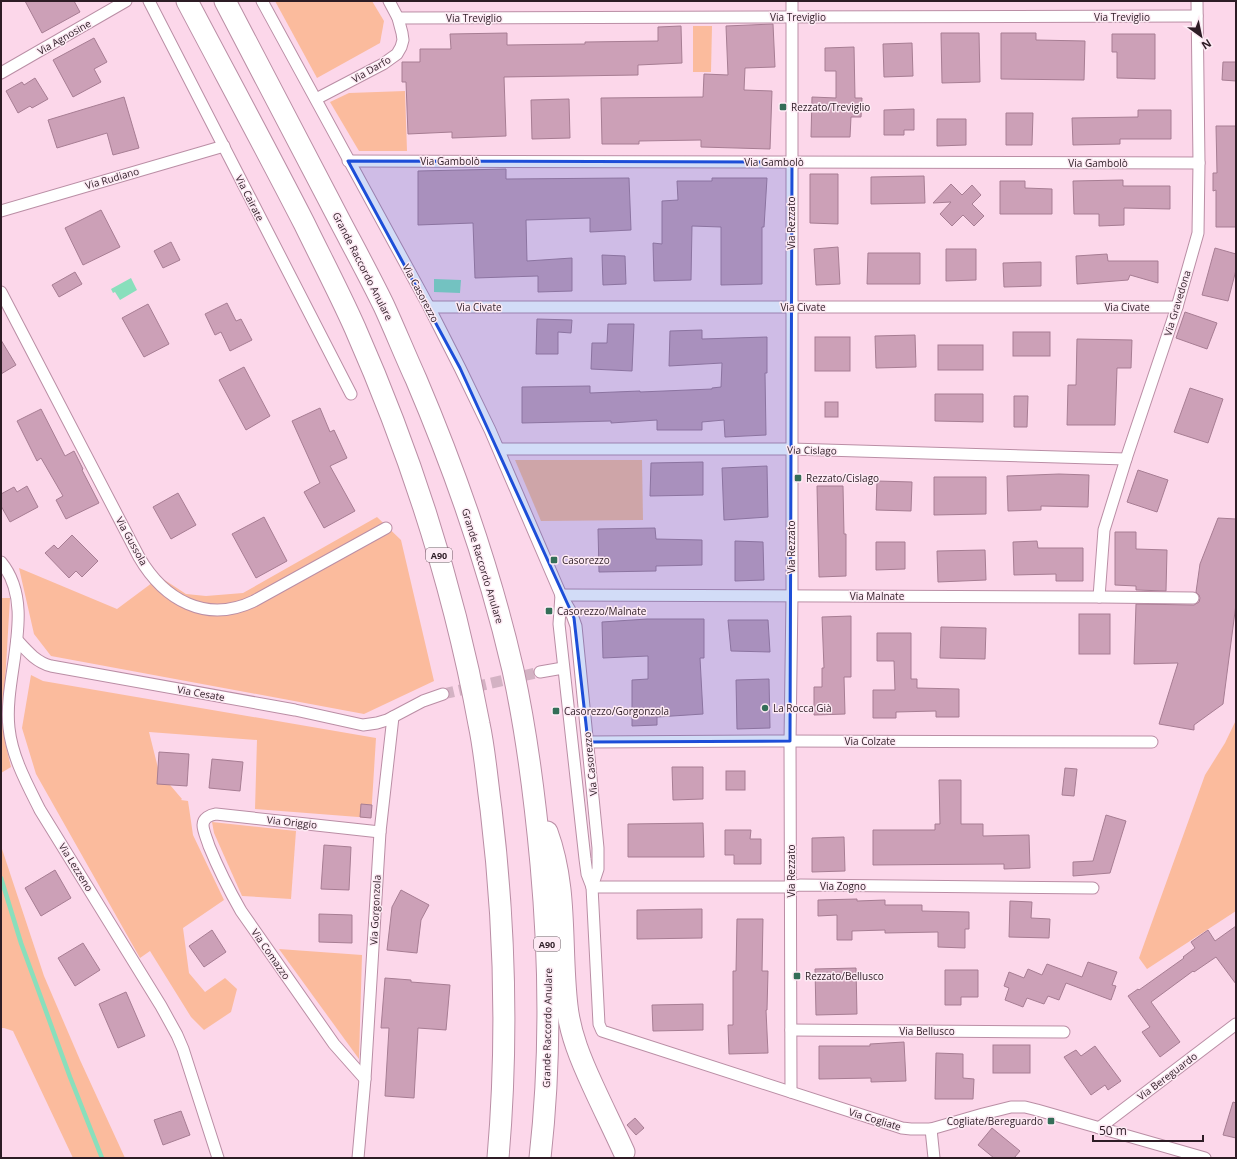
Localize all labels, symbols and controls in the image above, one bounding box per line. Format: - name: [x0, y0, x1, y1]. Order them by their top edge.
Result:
- street label: Via Treviglio: [770, 10, 826, 24]
- street label: Via Treviglio: [1094, 10, 1150, 24]
- street label: Via Treviglio: [446, 11, 502, 25]
- street label: Via Agnosine: [35, 16, 94, 58]
- north arrow: [1181, 16, 1221, 56]
- text: N: [1199, 36, 1215, 54]
- street label: Via Darfo: [349, 52, 393, 86]
- place label: Rezzato/Treviglio: [791, 100, 870, 114]
- marker: Rezzato/Treviglio: [778, 102, 788, 112]
- street label: Via Gambolò: [420, 154, 480, 168]
- street label: Via Gambolò: [744, 155, 804, 169]
- street label: Via Gambolò: [1068, 156, 1128, 170]
- street label: Via Rudiano: [83, 164, 141, 192]
- street label: Via Cairate: [232, 173, 268, 224]
- street label: Via Rezzato: [784, 197, 798, 249]
- street label: Grande Raccordo Anulare: [330, 209, 397, 323]
- street label: Via Casorezzo: [400, 261, 442, 325]
- street label: Via Gravedona: [1160, 268, 1194, 338]
- street label: Via Civate: [456, 300, 502, 314]
- street label: Via Civate: [780, 300, 826, 314]
- street label: Via Civate: [1104, 300, 1150, 314]
- street label: Via Cislago: [787, 443, 837, 457]
- place label: Rezzato/Cislago: [806, 471, 879, 485]
- marker: Rezzato/Cislago: [793, 473, 803, 483]
- street label: Grande Raccordo Anulare: [459, 507, 507, 626]
- street label: Via Gussola: [113, 514, 151, 568]
- street label: Via Rezzato: [784, 521, 798, 573]
- road number: A90: [426, 548, 452, 562]
- place label: Casorezzo: [562, 553, 610, 567]
- marker: Casorezzo: [549, 555, 559, 565]
- street label: Via Malnate: [850, 589, 905, 603]
- place label: Casorezzo/Malnate: [557, 604, 647, 618]
- marker: Casorezzo/Malnate: [544, 606, 554, 616]
- street label: Via Cesate: [176, 682, 226, 704]
- place label: La Rocca Già: [773, 701, 832, 715]
- marker: La Rocca Già: [760, 703, 770, 713]
- place label: Casorezzo/Gorgonzola: [564, 704, 669, 718]
- marker: Casorezzo/Gorgonzola: [551, 706, 561, 716]
- street label: Via Casorezzo: [580, 731, 600, 797]
- street label: Via Colzate: [845, 734, 896, 748]
- street label: Via Origgio: [266, 812, 318, 832]
- street label: Via Lezzeno: [56, 840, 96, 894]
- street label: Via Rezzato: [784, 845, 798, 897]
- street label: Via Gorgonzola: [366, 874, 384, 946]
- street label: Via Zogno: [820, 879, 866, 893]
- street label: Via Comazzo: [248, 926, 294, 982]
- road number: A90: [534, 937, 560, 951]
- street label: Grande Raccordo Anulare: [539, 968, 555, 1088]
- place label: Rezzato/Bellusco: [805, 969, 884, 983]
- marker: Rezzato/Bellusco: [792, 971, 802, 981]
- street label: Via Bellusco: [899, 1024, 955, 1038]
- street label: Via Bereguardo: [1134, 1049, 1200, 1103]
- street label: Via Cogliate: [847, 1104, 903, 1134]
- place label: Cogliate/Bereguardo: [947, 1114, 1043, 1128]
- marker: Cogliate/Bereguardo: [1046, 1116, 1056, 1126]
- scale bar: [1093, 1117, 1203, 1143]
- text: 50 m: [1099, 1122, 1127, 1139]

